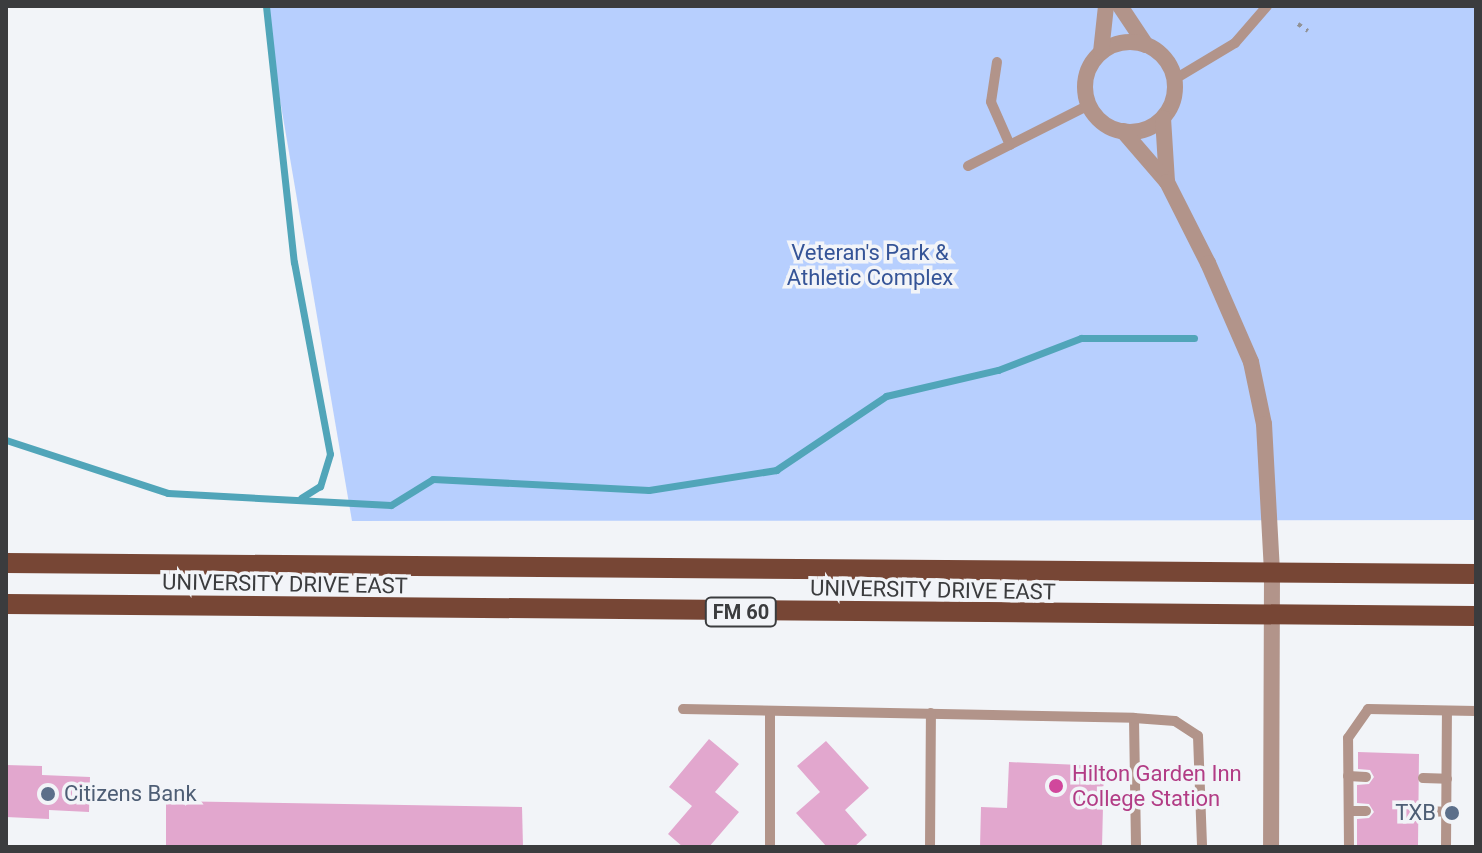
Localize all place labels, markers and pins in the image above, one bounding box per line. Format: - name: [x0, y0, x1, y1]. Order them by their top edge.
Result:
- place label: Hilton Garden Inn College Station: [1072, 760, 1242, 812]
- marker: Hilton Garden Inn College Station: [1047, 777, 1065, 795]
- place label: Citizens Bank: [64, 781, 197, 807]
- marker: Citizens Bank: [39, 785, 57, 803]
- place label: TXB: [1395, 800, 1436, 826]
- marker: TXB: [1443, 804, 1461, 822]

